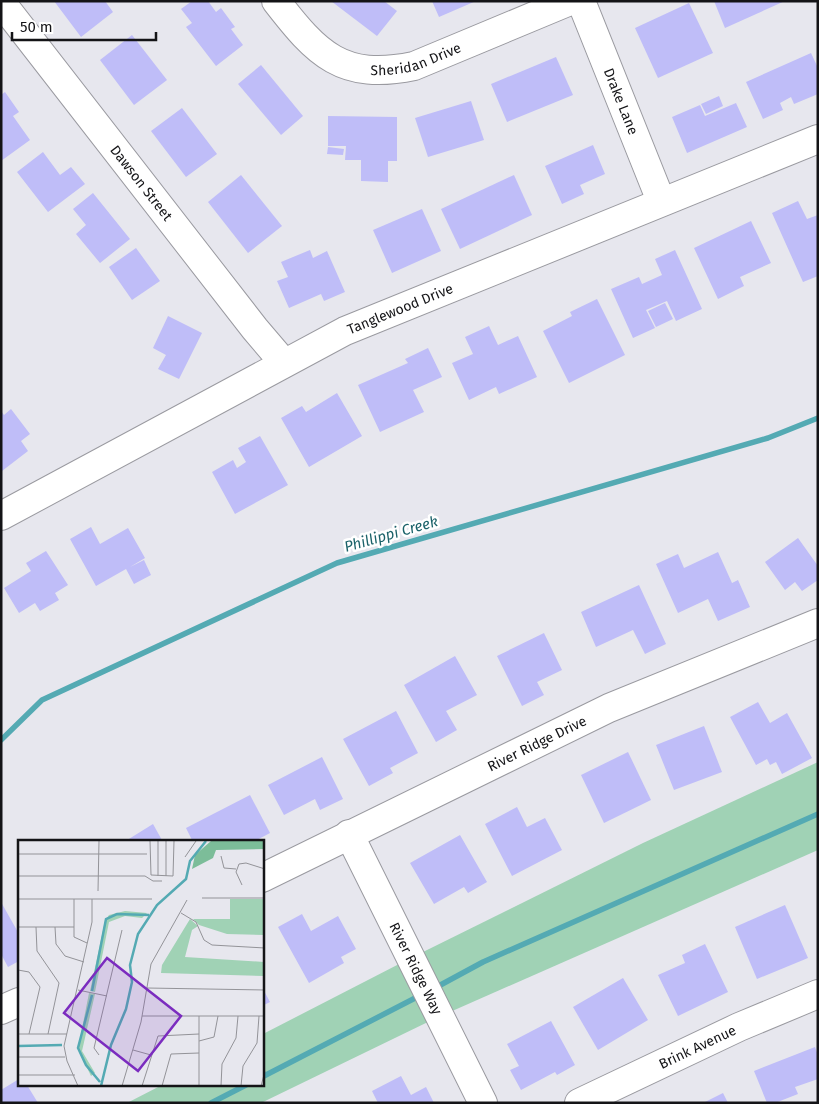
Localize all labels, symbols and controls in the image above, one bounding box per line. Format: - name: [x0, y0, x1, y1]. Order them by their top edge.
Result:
- scale bar: [12, 10, 156, 42]
- text: 50 m: [20, 18, 53, 36]
- street label: Sheridan Drive: [370, 39, 463, 79]
- street label: Drake Lane: [600, 65, 642, 137]
- street label: Dawson Street: [107, 142, 177, 225]
- street label: Tanglewood Drive: [345, 280, 455, 338]
- water label: Phillippi Creek: [342, 512, 440, 556]
- street label: River Ridge Drive: [484, 712, 589, 775]
- inset map: [18, 840, 264, 1086]
- street label: River Ridge Way: [386, 919, 446, 1017]
- street label: Brink Avenue: [656, 1021, 739, 1072]

